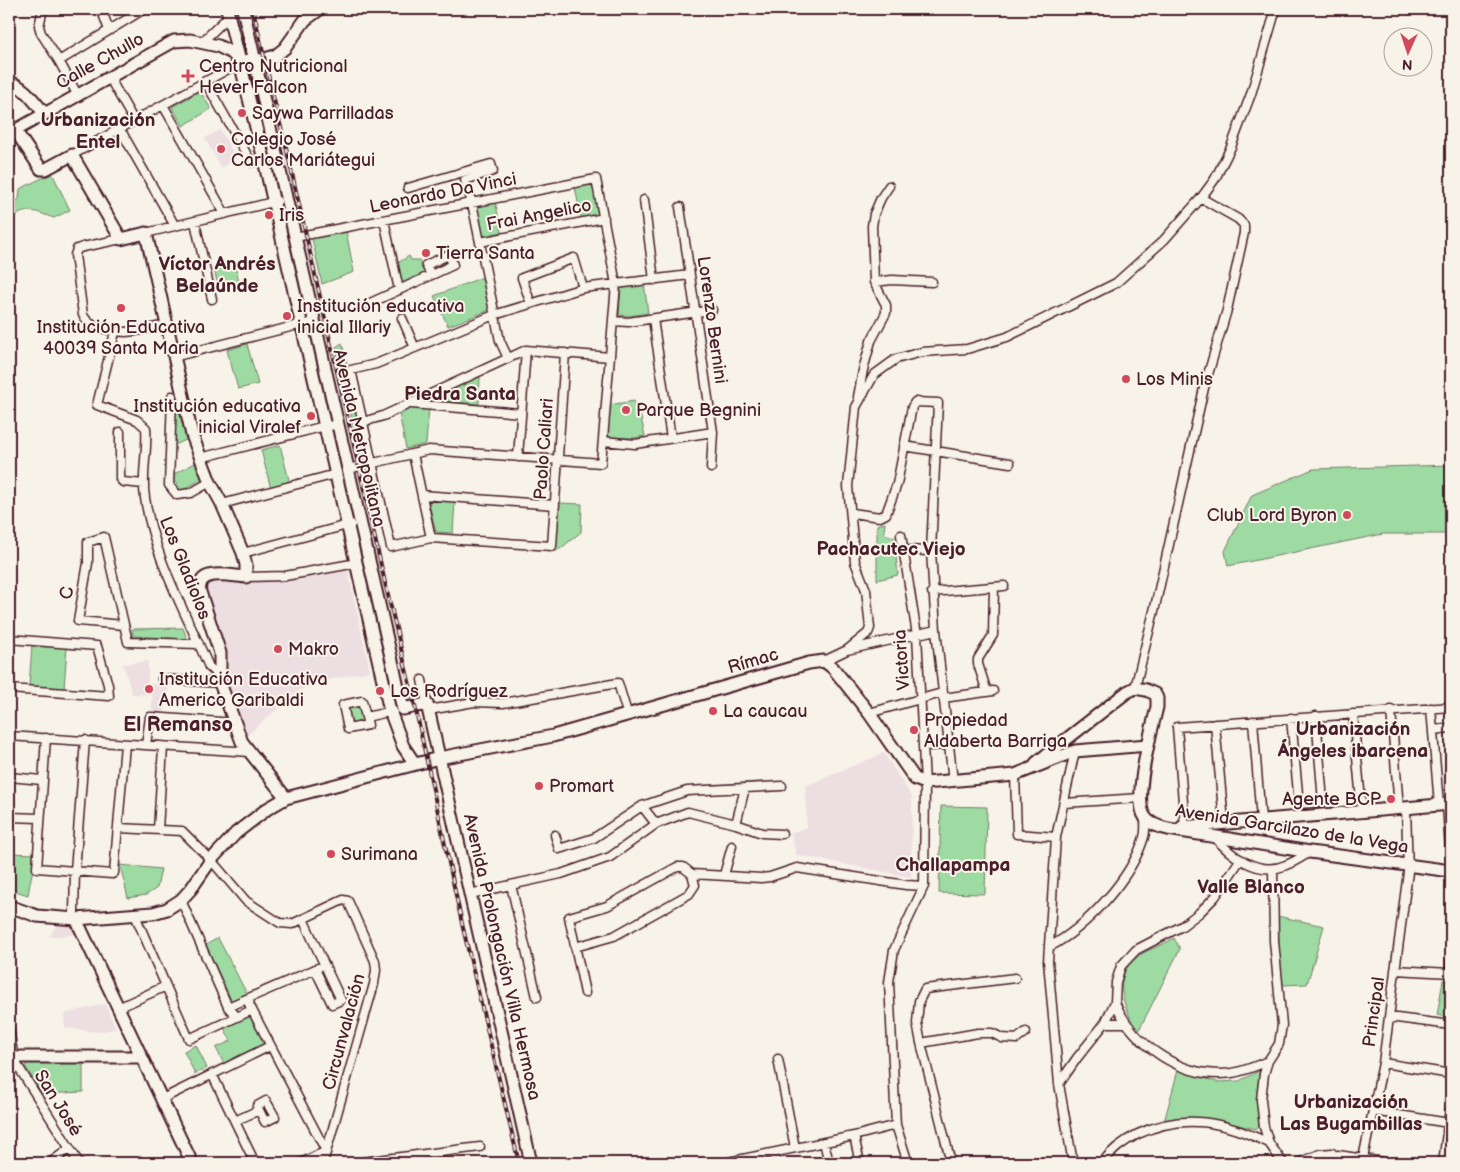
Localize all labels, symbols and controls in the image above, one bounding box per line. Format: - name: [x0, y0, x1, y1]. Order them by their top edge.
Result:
- street label: Calle Chullo: [52, 28, 148, 94]
- north arrow: [1382, 28, 1432, 78]
- place label: Centro Nutricional Hever Falcon: [199, 56, 348, 98]
- text: N: [1402, 56, 1413, 73]
- marker: Centro Nutricional Hever Falcon: [181, 69, 195, 83]
- place label: Saywa Parrilladas: [252, 103, 394, 124]
- marker: Saywa Parrilladas: [236, 107, 248, 119]
- district label: Urbanización Entel: [41, 109, 155, 154]
- place label: Colegio José Carlos Mariátegui: [231, 129, 375, 171]
- marker: Colegio José Carlos Mariátegui: [215, 143, 227, 155]
- street label: Leonardo Da Vinci: [368, 168, 518, 218]
- street label: Frai Angelico: [485, 195, 593, 235]
- place label: Iris: [279, 205, 304, 226]
- marker: Iris: [263, 209, 275, 221]
- place label: Tierra Santa: [436, 243, 535, 264]
- marker: Tierra Santa: [420, 247, 432, 259]
- district label: Víctor Andrés Belaúnde: [158, 253, 276, 298]
- street label: Lorenzo Bernini: [693, 255, 731, 385]
- place label: Institución educativa inicial Illariy: [297, 296, 464, 338]
- marker: Institución Educativa 40039 Santa Maria: [115, 302, 127, 314]
- marker: Institución educativa inicial Illariy: [281, 310, 293, 322]
- place label: Institución Educativa 40039 Santa Maria: [37, 317, 205, 359]
- street label: Avenida Metropolitana: [328, 347, 390, 529]
- place label: Los Minis: [1136, 369, 1213, 390]
- marker: Los Minis: [1120, 373, 1132, 385]
- district label: Piedra Santa: [404, 383, 516, 406]
- place label: Institución educativa inicial Viralef: [134, 396, 301, 438]
- street label: Paolo Caliari: [530, 397, 558, 501]
- place label: Parque Begnini: [636, 400, 761, 421]
- marker: Parque Begnini: [620, 404, 632, 416]
- marker: Institución educativa inicial Viralef: [305, 410, 317, 422]
- place label: Club Lord Byron: [1207, 505, 1337, 526]
- marker: Club Lord Byron: [1341, 509, 1353, 521]
- street label: Los Gladiolos: [155, 513, 215, 623]
- district label: Pachacutec Viejo: [816, 538, 966, 561]
- street label: C: [56, 585, 78, 601]
- street label: Victoria: [889, 629, 915, 691]
- place label: Makro: [288, 639, 339, 660]
- marker: Makro: [272, 643, 284, 655]
- street label: Rímac: [725, 644, 781, 678]
- place label: Institución Educativa Americo Garibaldi: [159, 669, 328, 711]
- place label: Los Rodríguez: [390, 681, 508, 702]
- marker: Institución Educativa Americo Garibaldi: [143, 683, 155, 695]
- marker: Los Rodríguez: [374, 685, 386, 697]
- place label: La caucau: [723, 701, 807, 722]
- marker: La caucau: [707, 705, 719, 717]
- place label: Propiedad Aldaberta Barriga: [924, 710, 1067, 752]
- district label: El Remanso: [123, 713, 233, 737]
- district label: Urbanización Ángeles ibarcena: [1277, 718, 1428, 763]
- marker: Propiedad Aldaberta Barriga: [908, 724, 920, 736]
- place label: Promart: [549, 776, 614, 797]
- marker: Promart: [533, 780, 545, 792]
- place label: Agente BCP: [1282, 789, 1382, 810]
- marker: Agente BCP: [1385, 793, 1397, 805]
- street label: Avenida Garcilazo de la Vega: [1174, 800, 1410, 858]
- street label: Avenida Prolongación Villa Hermosa: [459, 812, 545, 1102]
- place label: Surimana: [341, 844, 418, 865]
- marker: Surimana: [325, 848, 337, 860]
- district label: Challapampa: [895, 854, 1011, 877]
- district label: Valle Blanco: [1197, 876, 1305, 899]
- street label: Circunvalación: [318, 971, 370, 1093]
- street label: Principal: [1359, 976, 1389, 1048]
- street label: San José: [29, 1066, 87, 1140]
- district label: Urbanización Las Bugambillas: [1280, 1091, 1422, 1136]

